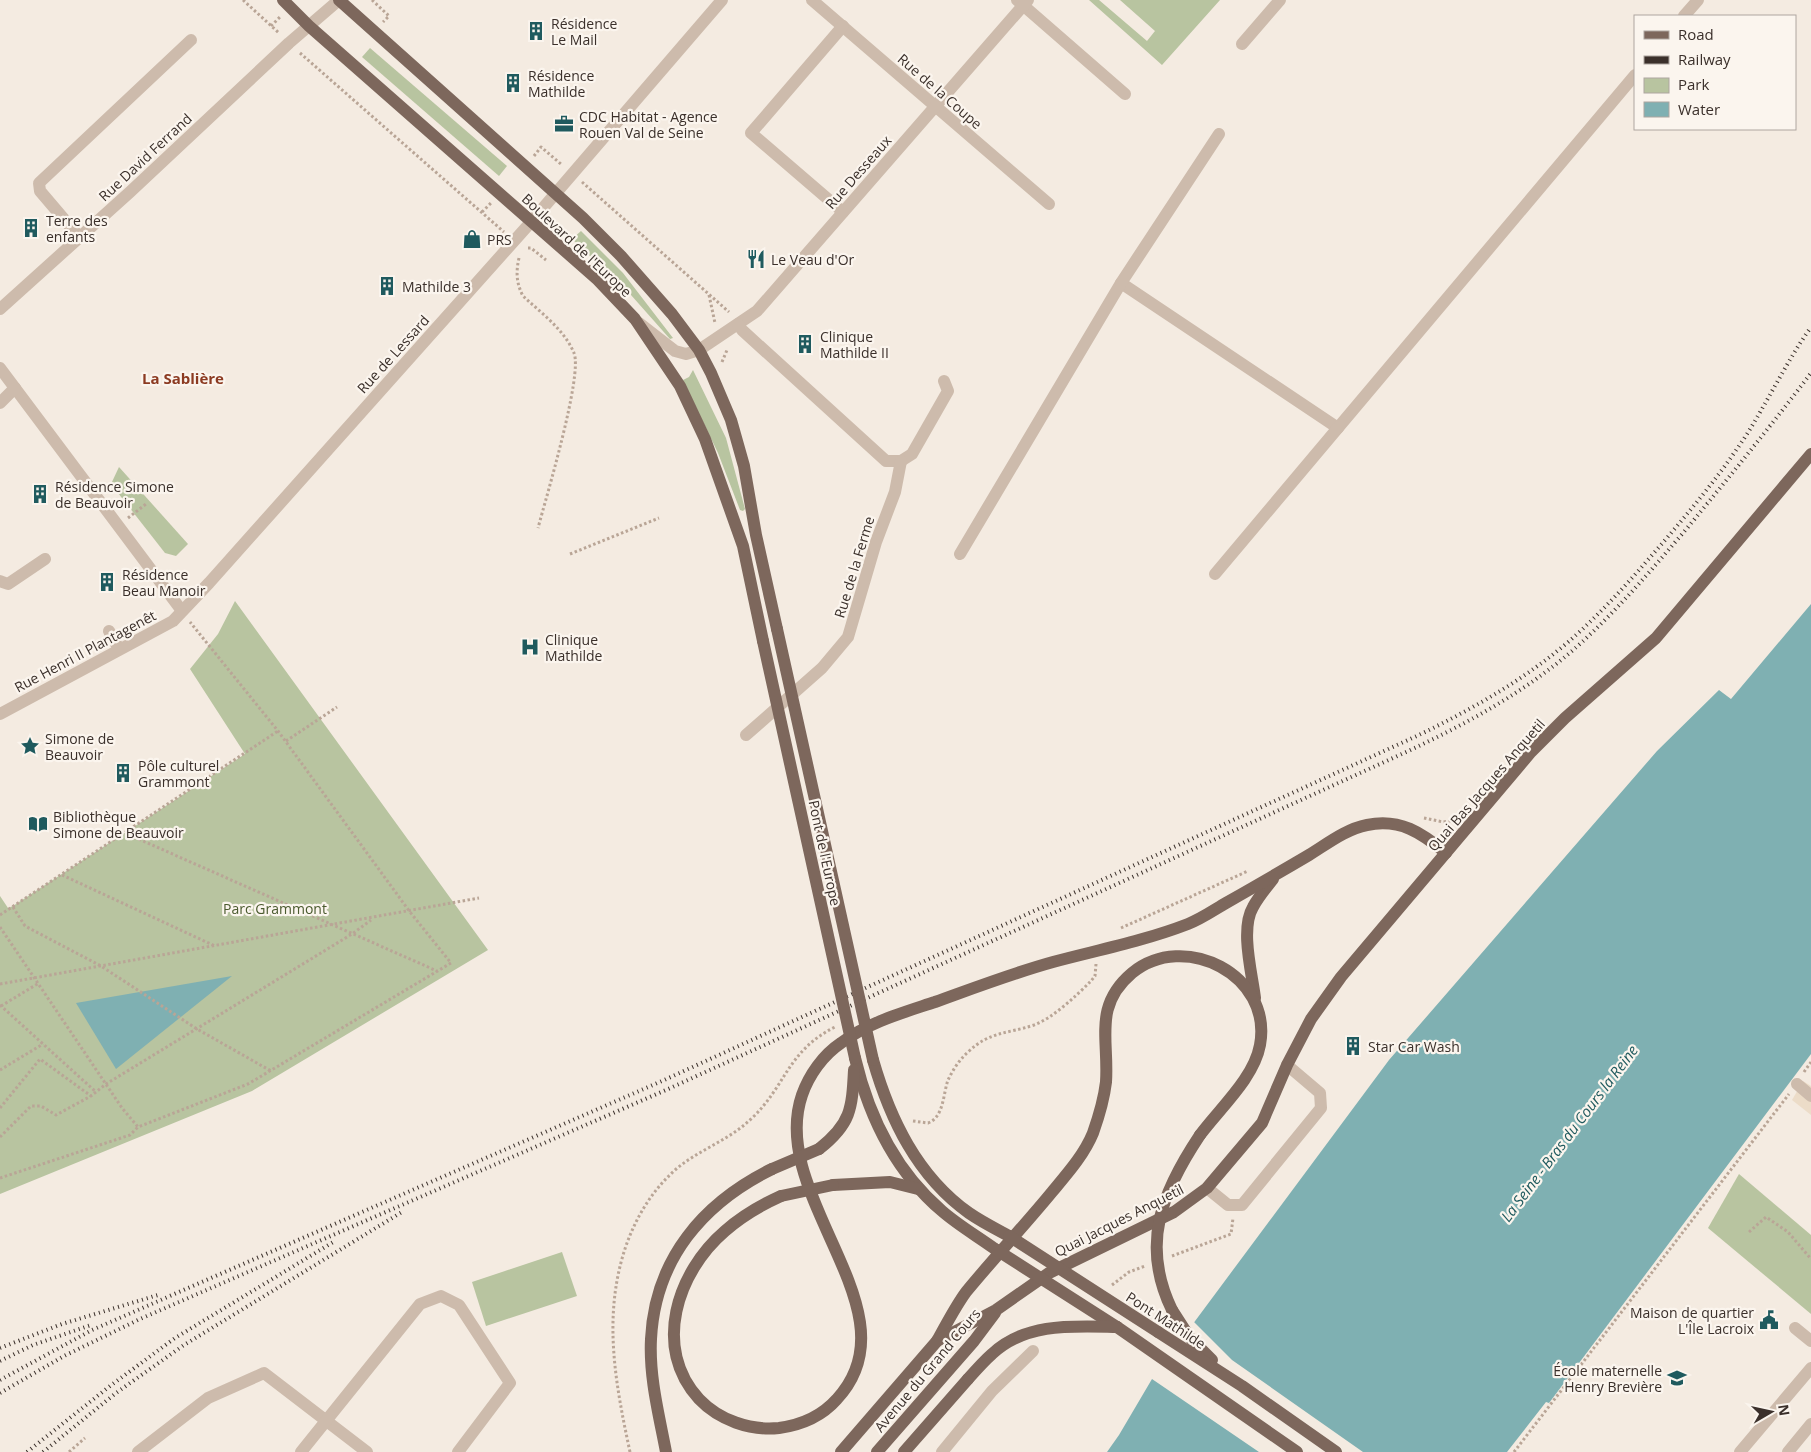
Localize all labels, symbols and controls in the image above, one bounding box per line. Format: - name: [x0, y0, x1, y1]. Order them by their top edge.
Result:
- place label: Résidence Le Mail: [551, 14, 617, 49]
- legend: [1634, 15, 1796, 130]
- building icon: Résidence Le Mail: [525, 20, 547, 42]
- text: Road: [1678, 24, 1714, 44]
- street label: Rue de la Coupe: [894, 49, 986, 133]
- text: Railway: [1678, 49, 1731, 69]
- place label: Résidence Mathilde: [528, 66, 594, 101]
- building icon: Résidence Mathilde: [502, 72, 524, 94]
- text: Park: [1678, 74, 1709, 94]
- text: Water: [1678, 99, 1720, 119]
- place label: CDC Habitat - Agence Rouen Val de Seine: [579, 107, 718, 142]
- street label: Rue David Ferrand: [94, 109, 196, 205]
- office icon: CDC Habitat - Agence Rouen Val de Seine: [553, 113, 575, 135]
- street label: Rue Desseaux: [821, 131, 896, 213]
- street label: Boulevard de l'Europe: [518, 189, 636, 301]
- place label: Terre des enfants: [46, 211, 108, 246]
- building icon: Terre des enfants: [20, 217, 42, 239]
- shop icon: PRS: [461, 228, 483, 250]
- place label: PRS: [487, 230, 512, 249]
- restaurant icon: Le Veau d'Or: [745, 248, 767, 270]
- place label: Le Veau d'Or: [771, 250, 855, 269]
- building icon: Mathilde 3: [376, 275, 398, 297]
- place label: Mathilde 3: [402, 277, 471, 296]
- street label: Rue de Lessard: [353, 311, 433, 397]
- place label: Clinique Mathilde II: [820, 327, 889, 362]
- building icon: Clinique Mathilde II: [794, 333, 816, 355]
- district label: La Sablière: [142, 368, 224, 388]
- place label: Résidence Simone de Beauvoir: [55, 477, 174, 512]
- building icon: Résidence Simone de Beauvoir: [29, 483, 51, 505]
- street label: Rue de la Ferme: [830, 514, 879, 620]
- place label: Résidence Beau Manoir: [122, 565, 206, 600]
- building icon: Résidence Beau Manoir: [96, 571, 118, 593]
- street label: Rue Henri II Plantagenêt: [11, 606, 159, 696]
- place label: Clinique Mathilde: [545, 630, 603, 665]
- hospital icon: Clinique Mathilde: [519, 636, 541, 658]
- street label: Quai Bas Jacques Anquetil: [1423, 715, 1549, 855]
- place label: Simone de Beauvoir: [45, 729, 114, 764]
- place icon: Simone de Beauvoir: [19, 735, 41, 757]
- place label: Pôle culturel Grammont: [138, 756, 219, 791]
- building icon: Pôle culturel Grammont: [112, 762, 134, 784]
- street label: Pont de l'Europe: [805, 798, 846, 908]
- place label: Bibliothèque Simone de Beauvoir: [53, 807, 184, 842]
- library icon: Bibliothèque Simone de Beauvoir: [27, 813, 49, 835]
- park label: Parc Grammont: [223, 899, 327, 918]
- building icon: Star Car Wash: [1342, 1035, 1364, 1057]
- place label: Star Car Wash: [1368, 1037, 1460, 1056]
- water label: La Seine - Bras du Cours la Reine: [1496, 1040, 1642, 1225]
- street label: Quai Jacques Anquetil: [1051, 1179, 1187, 1261]
- street label: Pont Mathilde: [1122, 1287, 1210, 1353]
- place label: Maison de quartier L'Île Lacroix: [1630, 1303, 1755, 1338]
- street label: Avenue du Grand Cours: [870, 1304, 985, 1436]
- public building icon: Maison de quartier L'Île Lacroix: [1758, 1309, 1780, 1331]
- place label: École maternelle Henry Brevière: [1553, 1361, 1662, 1396]
- school or university icon: École maternelle Henry Brevière: [1666, 1367, 1688, 1389]
- north arrow: [1746, 1387, 1796, 1437]
- text: N: [1774, 1403, 1795, 1417]

